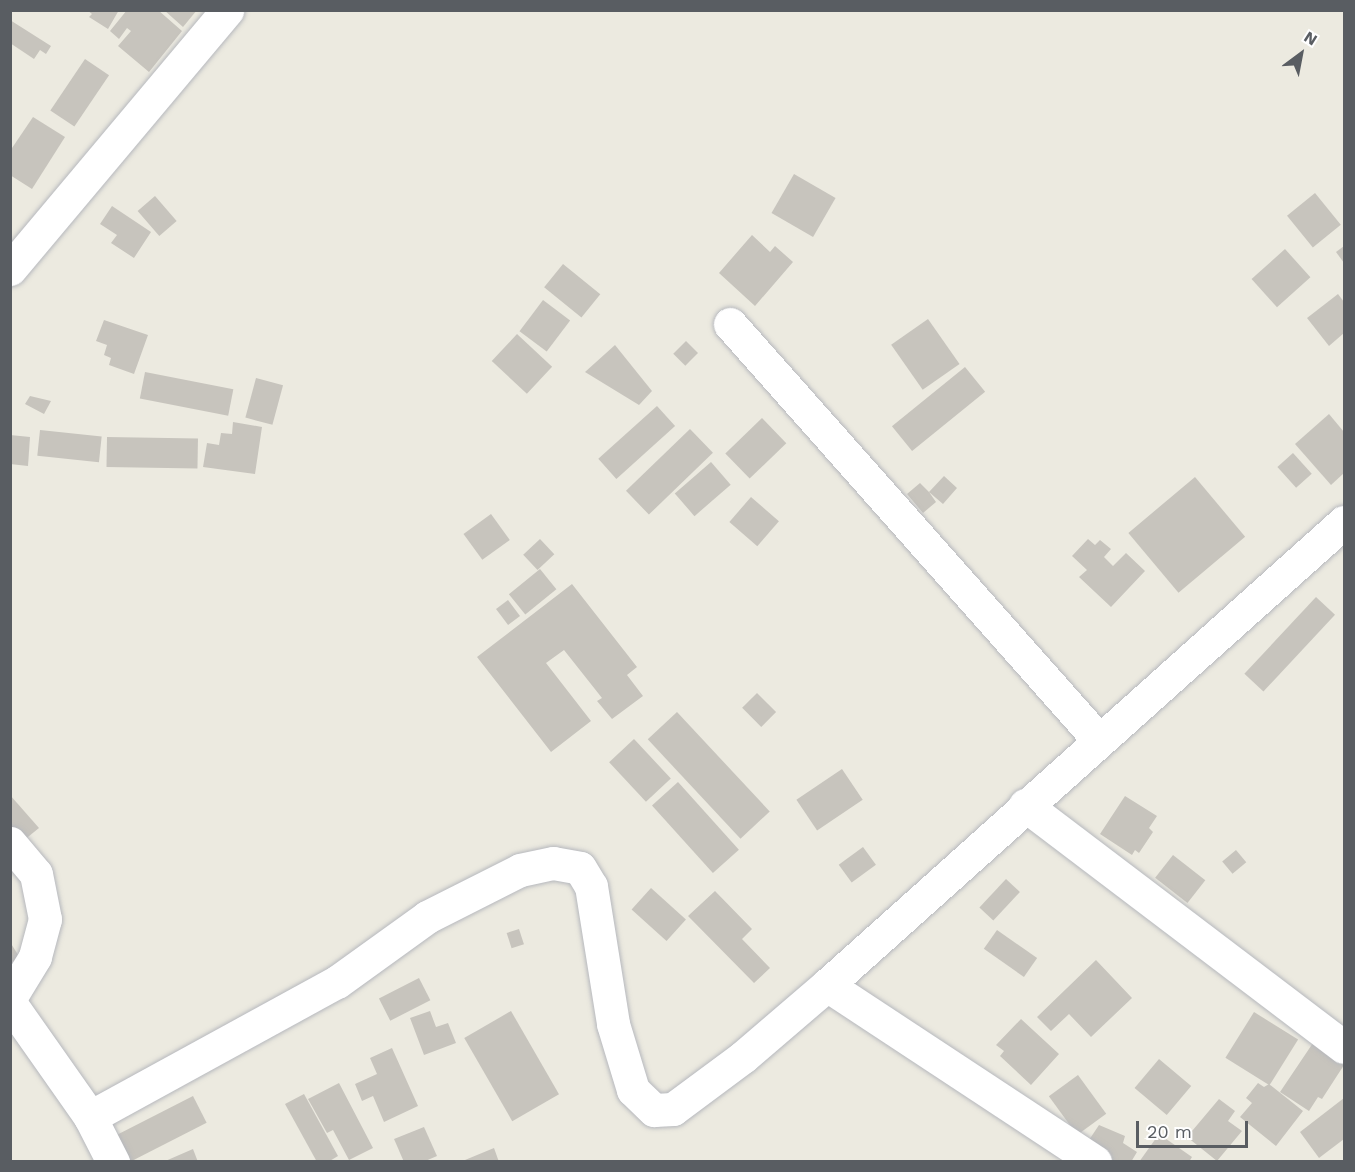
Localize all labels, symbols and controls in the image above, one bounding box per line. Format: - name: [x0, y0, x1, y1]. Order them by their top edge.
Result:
- north arrow: [1271, 24, 1331, 84]
- text: N: [1301, 27, 1321, 50]
- scale bar: [1139, 1109, 1252, 1147]
- text: 20 m: [1147, 1121, 1192, 1142]

